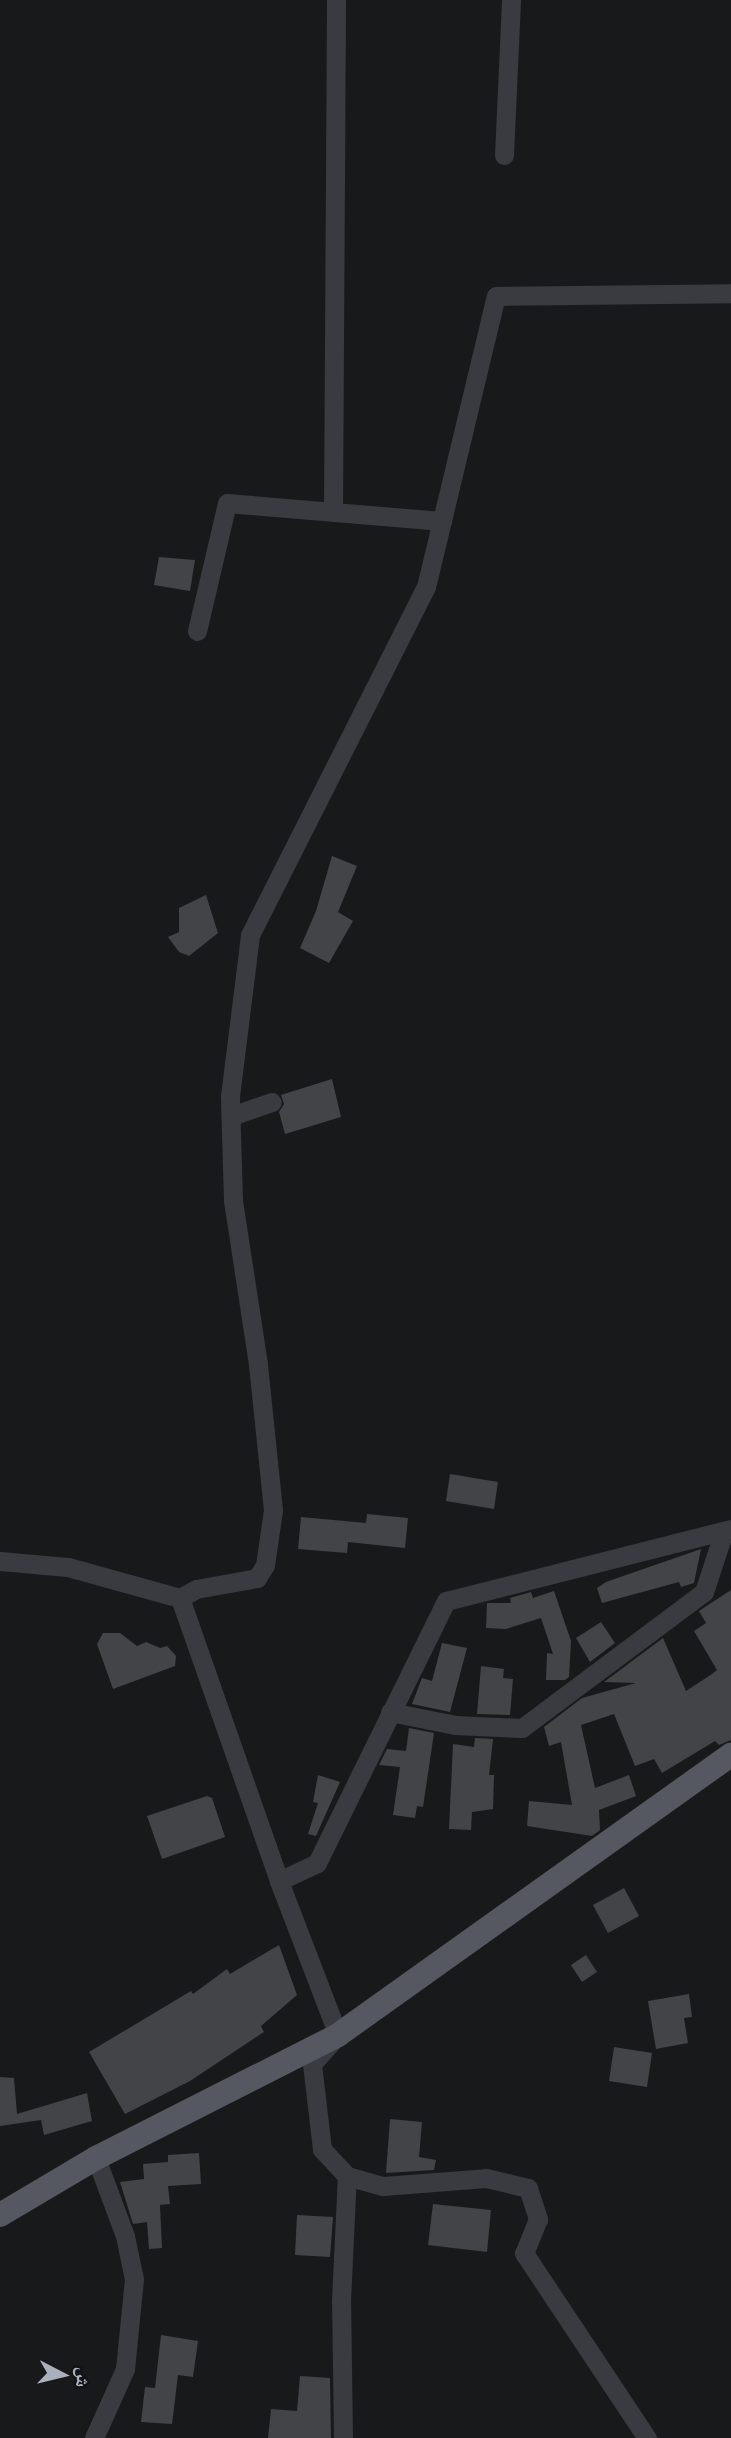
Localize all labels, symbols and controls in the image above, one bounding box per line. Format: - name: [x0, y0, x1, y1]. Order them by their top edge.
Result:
- north arrow: [28, 2340, 98, 2410]
- text: ش: [71, 2366, 97, 2389]

